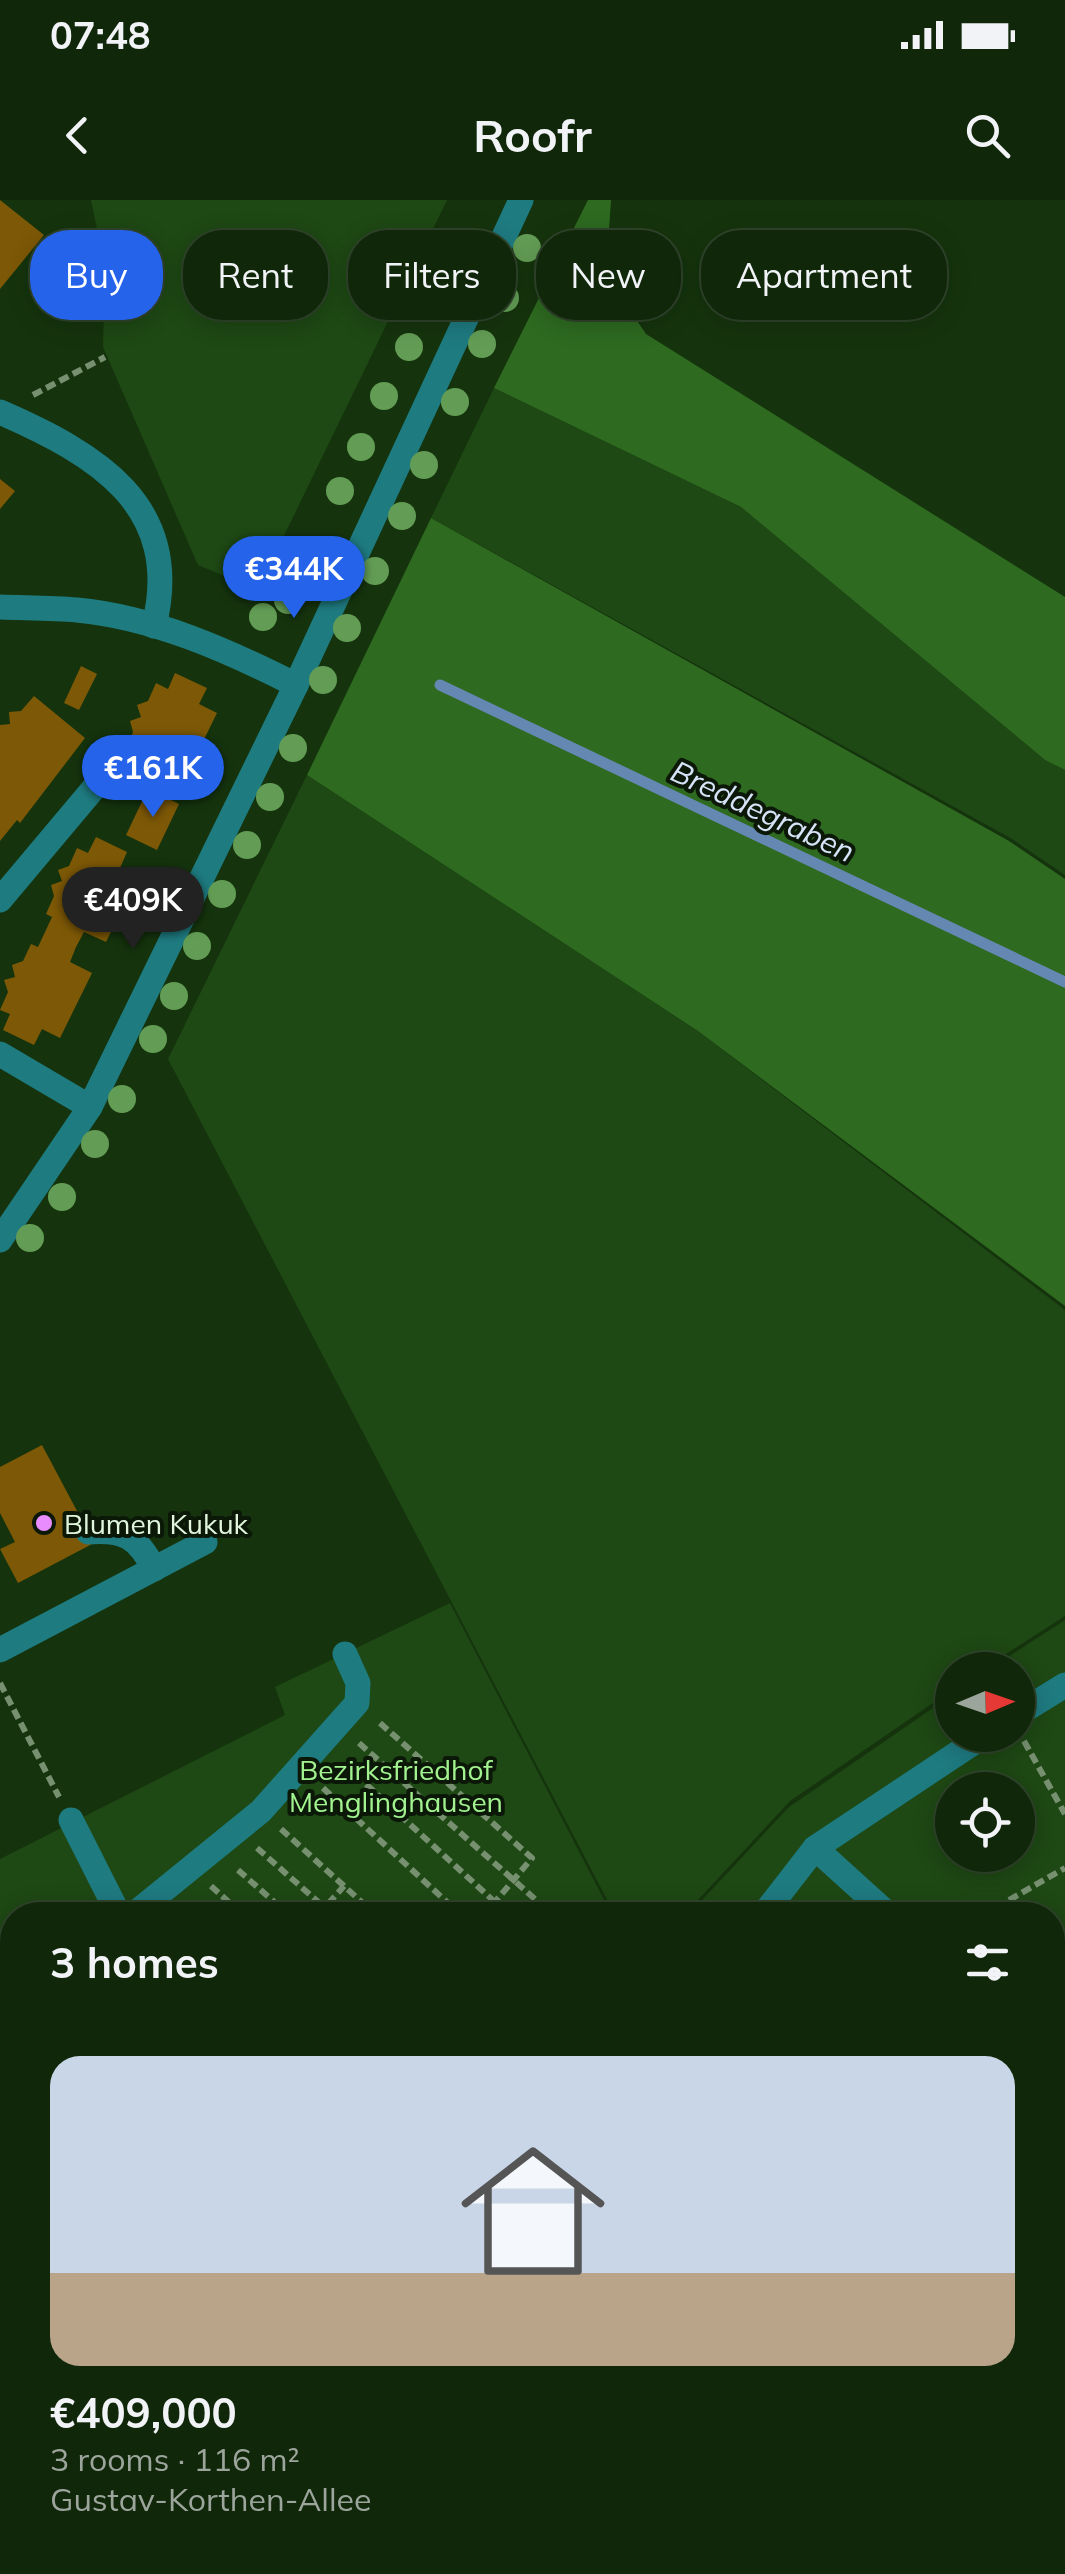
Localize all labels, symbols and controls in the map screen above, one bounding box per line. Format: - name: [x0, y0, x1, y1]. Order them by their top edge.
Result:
- text: 07:48: [50, 11, 151, 59]
- text: Roofr: [473, 107, 592, 163]
- icon: back: [50, 108, 105, 163]
- icon: search: [960, 108, 1015, 163]
- chip: Buy: [30, 230, 163, 320]
- chip: Rent: [183, 230, 328, 320]
- chip: Filters: [348, 230, 516, 320]
- chip: New: [536, 230, 681, 320]
- chip: Apartment: [701, 230, 947, 320]
- pin: €344K: [224, 536, 364, 621]
- text: €344K: [245, 548, 343, 588]
- pin: €161K: [83, 735, 223, 820]
- text: €161K: [104, 747, 202, 787]
- water label: Breddegraben: [665, 752, 861, 870]
- pin: €409K: [63, 867, 203, 952]
- text: €409K: [84, 879, 182, 919]
- place label: Blumen Kukuk: [64, 1506, 249, 1541]
- marker: Blumen Kukuk: [33, 1512, 55, 1534]
- north arrow: [935, 1652, 1035, 1752]
- map controls: [935, 1652, 1035, 1872]
- park label: Bezirksfriedhof Menglinghausen: [289, 1752, 503, 1819]
- button: locate: [935, 1772, 1035, 1872]
- icon: filters: [960, 1935, 1015, 1990]
- text: 3 homes: [50, 1936, 219, 1989]
- icon: home: [443, 2121, 623, 2301]
- text: €409,000: [50, 2386, 237, 2439]
- text: 3 rooms · 116 m²: [50, 2439, 300, 2479]
- text: Gustav-Korthen-Allee: [50, 2479, 371, 2519]

